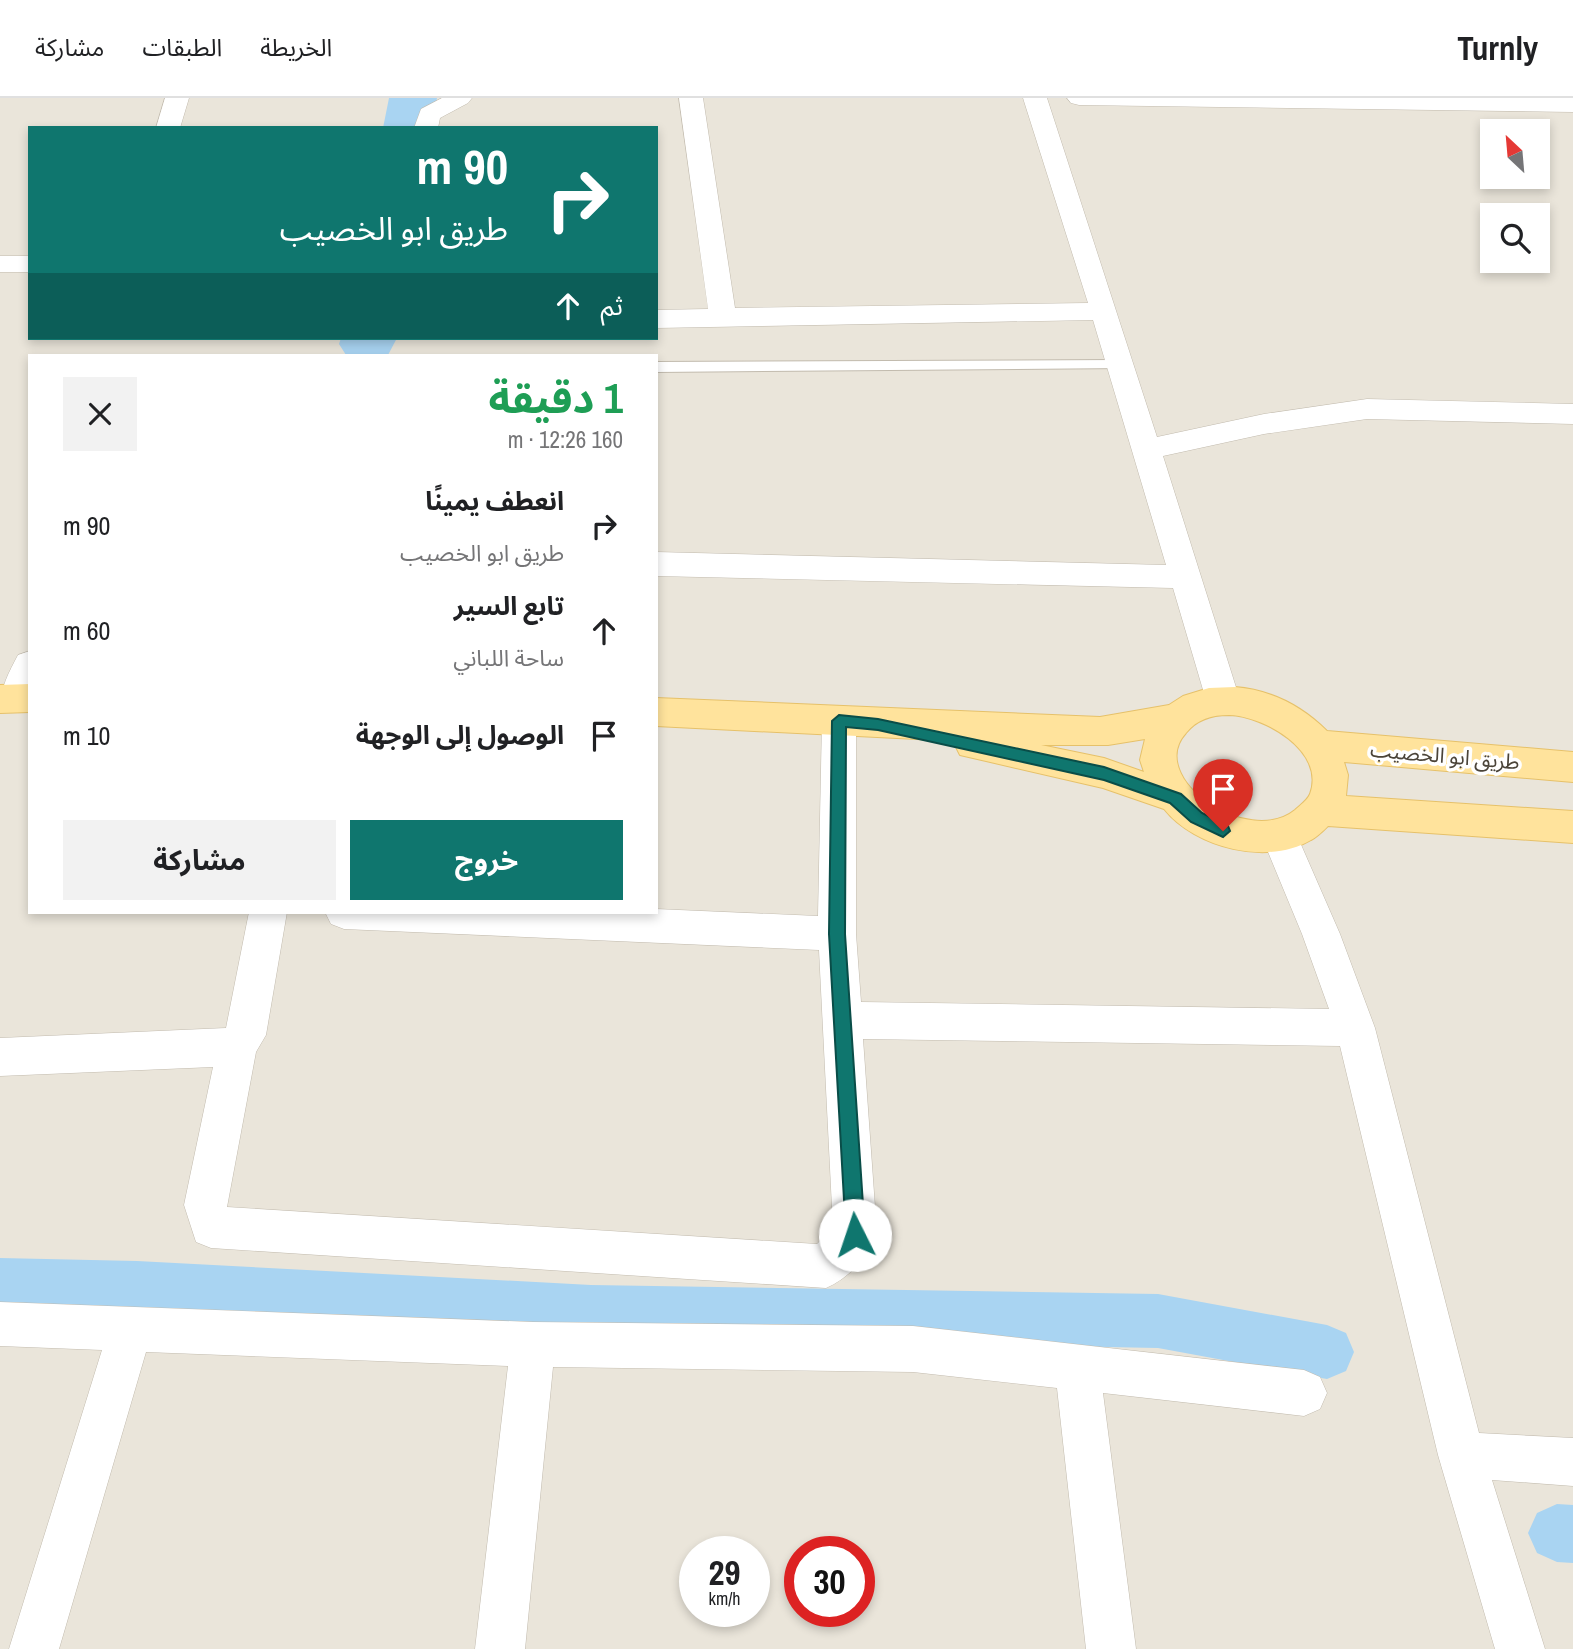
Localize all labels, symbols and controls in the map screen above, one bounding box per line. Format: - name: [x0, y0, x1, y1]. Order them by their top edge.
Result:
- text: Turnly: [1457, 26, 1538, 70]
- text: مشاركة: [35, 31, 104, 63]
- text: الطبقات: [142, 31, 222, 63]
- text: الخريطة: [260, 31, 332, 63]
- north arrow: [1480, 119, 1550, 189]
- map controls: [1480, 119, 1550, 273]
- text: 90 m: [416, 133, 508, 199]
- icon: right: [532, 154, 623, 245]
- button: search: [1480, 203, 1550, 273]
- text: طريق ابو الخصيب: [280, 207, 508, 250]
- icon: ahead: [549, 287, 587, 325]
- text: ثم: [601, 288, 623, 323]
- text: 1 دقيقة: [489, 370, 623, 426]
- button: close: [63, 377, 137, 451]
- text: 160 m · 12:26: [508, 424, 623, 455]
- text: انعطف يمينًا: [425, 483, 564, 518]
- icon: right: [585, 507, 623, 545]
- text: 90 m: [63, 508, 110, 543]
- text: طريق ابو الخصيب: [400, 537, 564, 568]
- text: تابع السير: [454, 588, 564, 623]
- icon: ahead: [585, 612, 623, 650]
- text: 60 m: [63, 613, 110, 648]
- text: ساحة اللباني: [453, 642, 564, 673]
- text: الوصول إلى الوجهة: [356, 717, 564, 752]
- icon: arrive: [585, 717, 623, 755]
- text: 10 m: [63, 718, 110, 753]
- street label: طريق ابو الخصيب: [1369, 735, 1521, 776]
- pin: [1193, 759, 1253, 831]
- icon: arrive: [1204, 770, 1242, 808]
- button: مشاركة: [63, 820, 336, 900]
- button: خروج: [350, 820, 623, 900]
- position arrow: [818, 1198, 892, 1272]
- speed limit sign: 30: [784, 1536, 875, 1627]
- text: 29: [709, 1549, 740, 1596]
- text: km/h: [709, 1586, 741, 1611]

